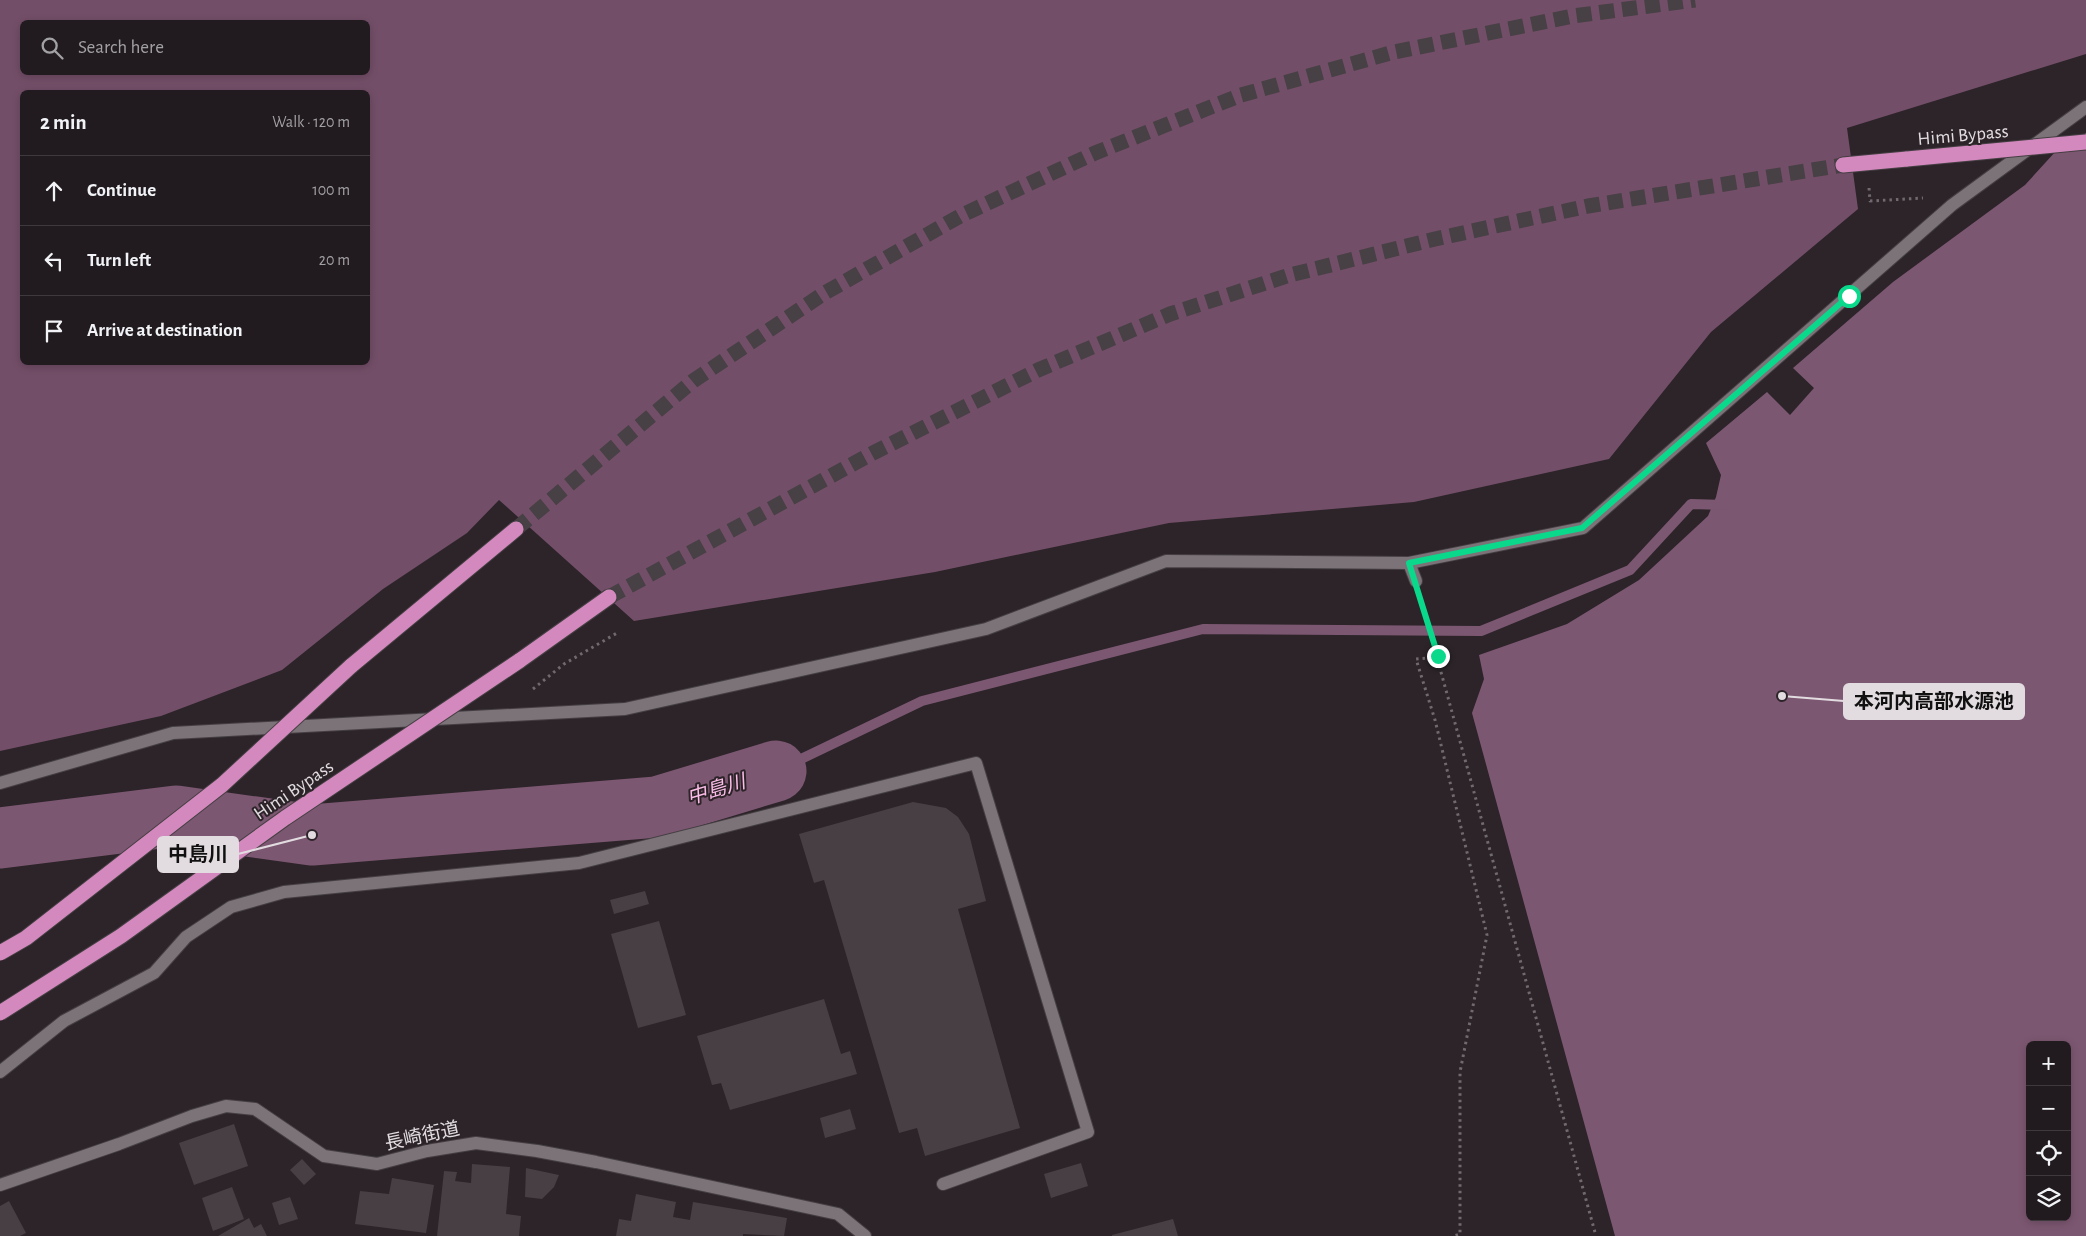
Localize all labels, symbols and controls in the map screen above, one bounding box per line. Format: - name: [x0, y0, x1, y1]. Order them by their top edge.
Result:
- search box: [20, 20, 370, 75]
- icon: search: [38, 34, 66, 62]
- text: Search here: [78, 38, 164, 57]
- text: 2 min: [40, 112, 87, 133]
- text: Walk · 120 m: [272, 114, 350, 130]
- street label: Himi Bypass: [1917, 122, 2009, 149]
- icon: ahead: [40, 177, 68, 205]
- text: Continue: [87, 181, 156, 200]
- text: 100 m: [312, 182, 350, 198]
- icon: left: [40, 247, 68, 275]
- text: Turn left: [87, 251, 151, 270]
- text: 20 m: [319, 252, 350, 268]
- route start: [1838, 285, 1861, 308]
- icon: arrive: [40, 317, 68, 345]
- text: Arrive at destination: [87, 321, 243, 340]
- route end: [1427, 645, 1450, 668]
- callout: 本河内高部水源池: [1844, 684, 2024, 719]
- text: 本河内高部水源池: [1854, 691, 2014, 712]
- street label: Himi Bypass: [251, 757, 337, 824]
- water label: 中島川: [684, 770, 750, 808]
- callout: 中島川: [158, 837, 238, 872]
- text: 中島川: [168, 843, 228, 865]
- map controls: [2026, 1041, 2071, 1221]
- button: +: [2026, 1041, 2071, 1086]
- button: −: [2026, 1086, 2071, 1131]
- street label: 長崎街道: [383, 1118, 461, 1154]
- button: locate: [2026, 1131, 2071, 1176]
- button: layers: [2026, 1176, 2071, 1221]

